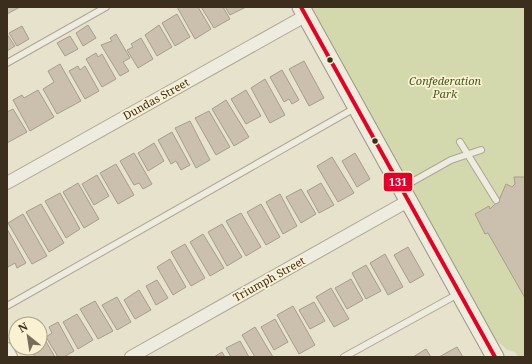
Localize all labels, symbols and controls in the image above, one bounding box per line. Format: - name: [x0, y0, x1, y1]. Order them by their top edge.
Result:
- unlabelled marker: [325, 55, 335, 65]
- park label: Confederation Park: [409, 73, 481, 101]
- street label: Dundas Street: [120, 74, 192, 123]
- unlabelled marker: [370, 136, 380, 146]
- line badge: 131: [383, 172, 413, 192]
- text: 131: [389, 174, 407, 189]
- street label: Triumph Street: [230, 253, 308, 305]
- north arrow: [8, 316, 48, 356]
- text: N: [15, 318, 31, 336]

